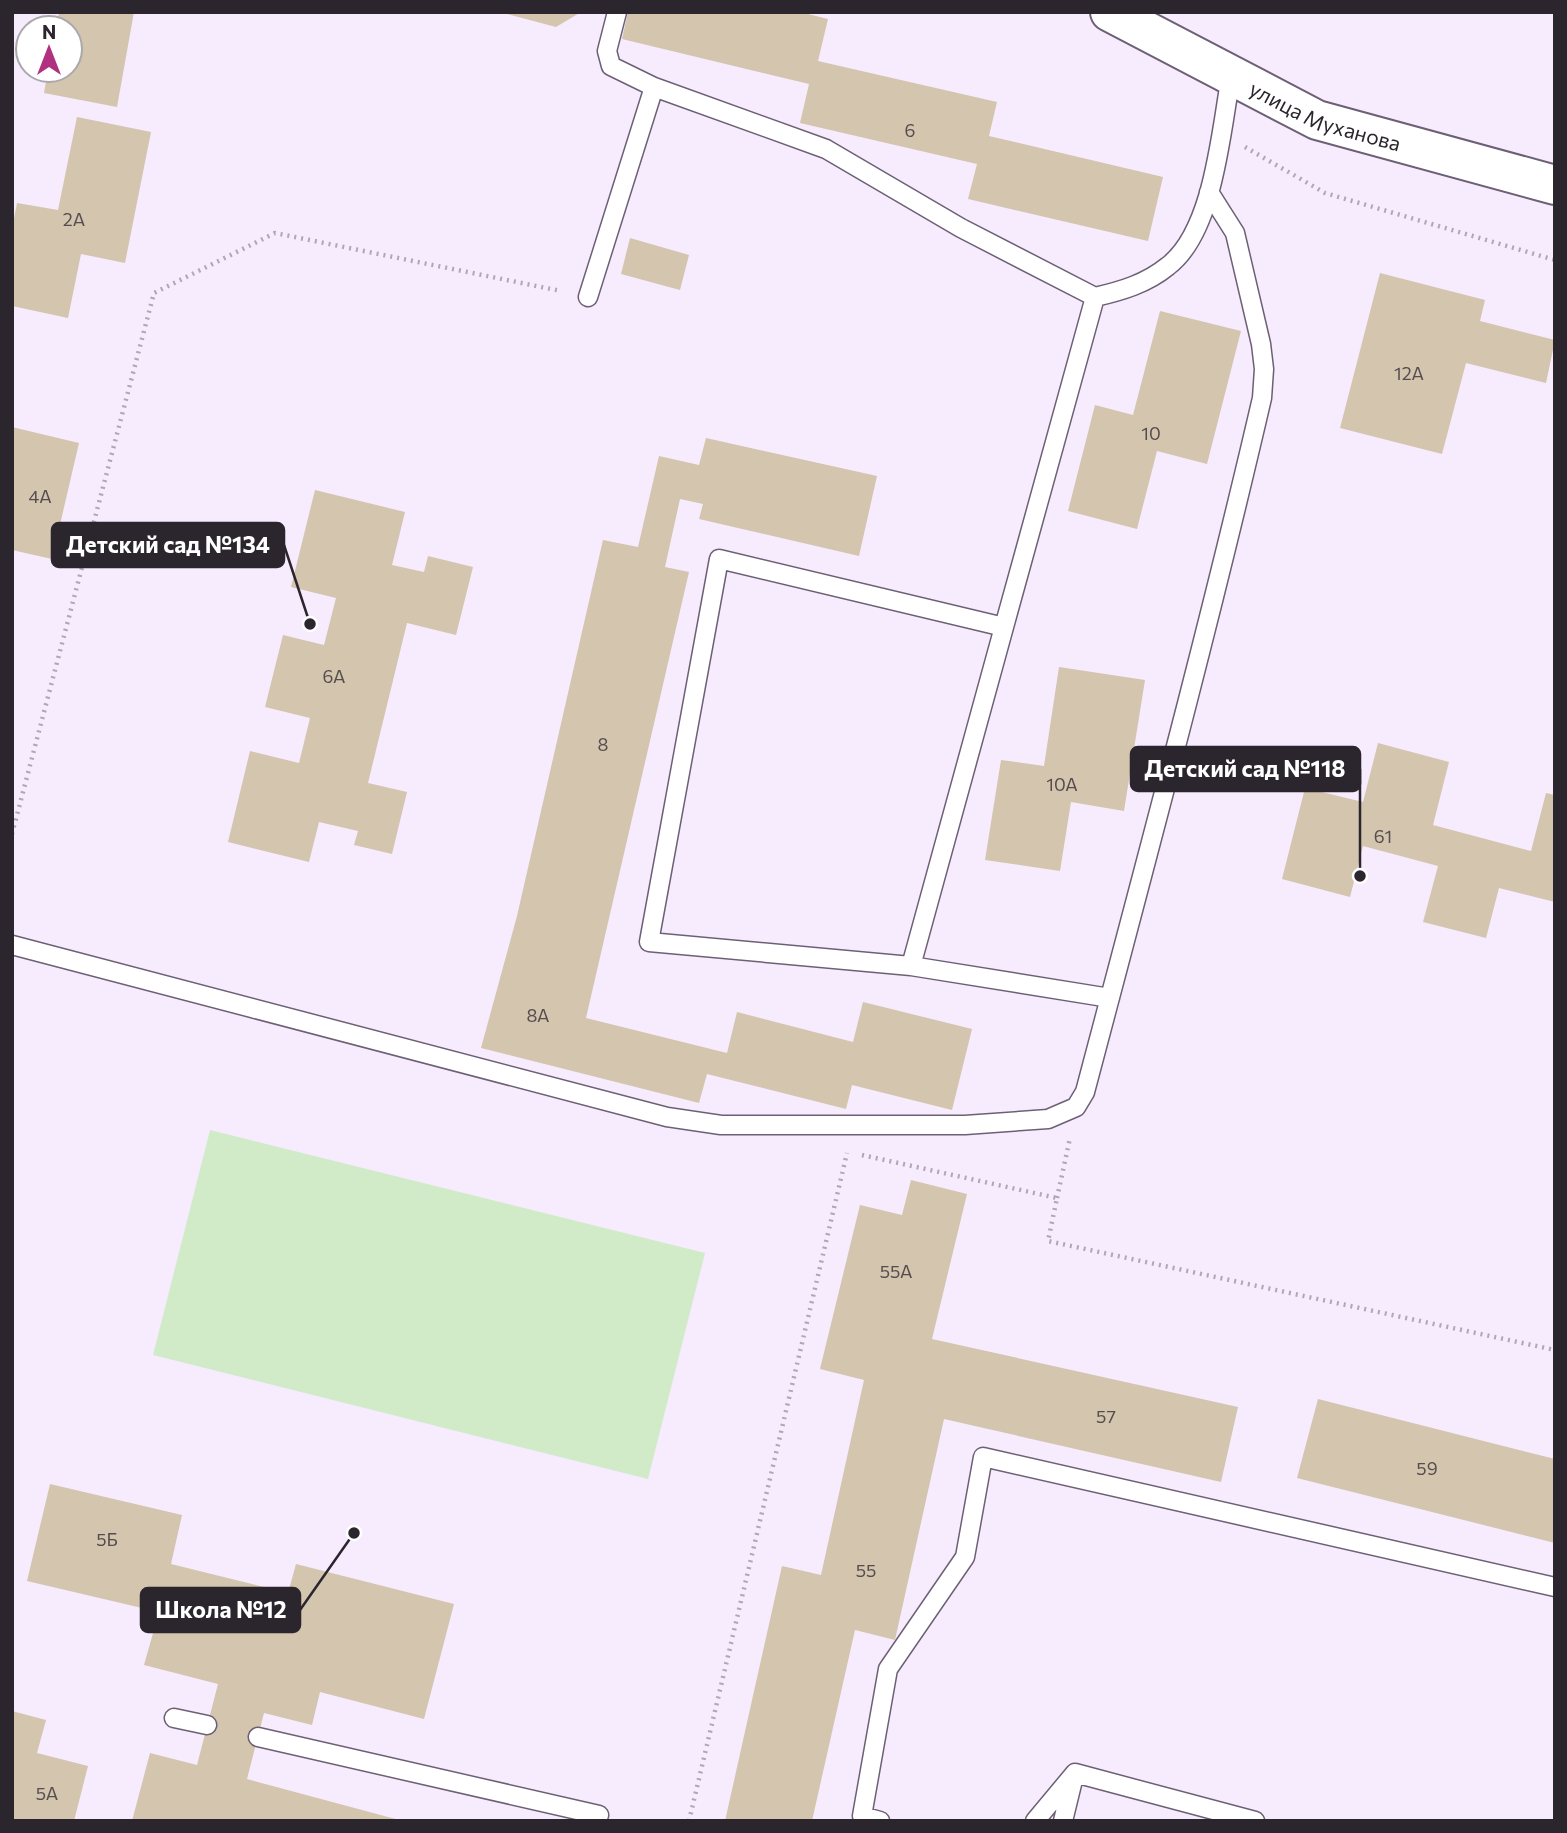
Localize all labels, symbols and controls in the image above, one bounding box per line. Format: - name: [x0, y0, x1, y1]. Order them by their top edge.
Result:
- north arrow: [14, 14, 84, 84]
- text: N: [42, 20, 56, 43]
- street label: улица Муханова: [1246, 75, 1404, 155]
- house number: 6: [905, 119, 915, 141]
- house number: 2А: [63, 208, 85, 230]
- house number: 12А: [1394, 362, 1424, 384]
- house number: 10: [1141, 422, 1161, 444]
- house number: 4А: [28, 485, 52, 507]
- callout: Детский сад №134: [52, 523, 284, 567]
- text: Детский сад №134: [66, 530, 270, 558]
- house number: 6А: [323, 665, 345, 687]
- house number: 8: [598, 733, 609, 755]
- callout: Детский сад №118: [1131, 747, 1360, 791]
- text: Детский сад №118: [1144, 754, 1346, 782]
- house number: 10А: [1046, 773, 1078, 795]
- house number: 61: [1374, 825, 1392, 847]
- house number: 8А: [527, 1004, 549, 1026]
- house number: 55А: [880, 1260, 912, 1282]
- house number: 57: [1096, 1405, 1116, 1427]
- house number: 59: [1416, 1457, 1438, 1479]
- house number: 5Б: [96, 1528, 118, 1550]
- house number: 55: [856, 1559, 876, 1581]
- callout: Школа №12: [141, 1588, 300, 1632]
- text: Школа №12: [155, 1595, 287, 1623]
- house number: 5А: [36, 1782, 58, 1804]

